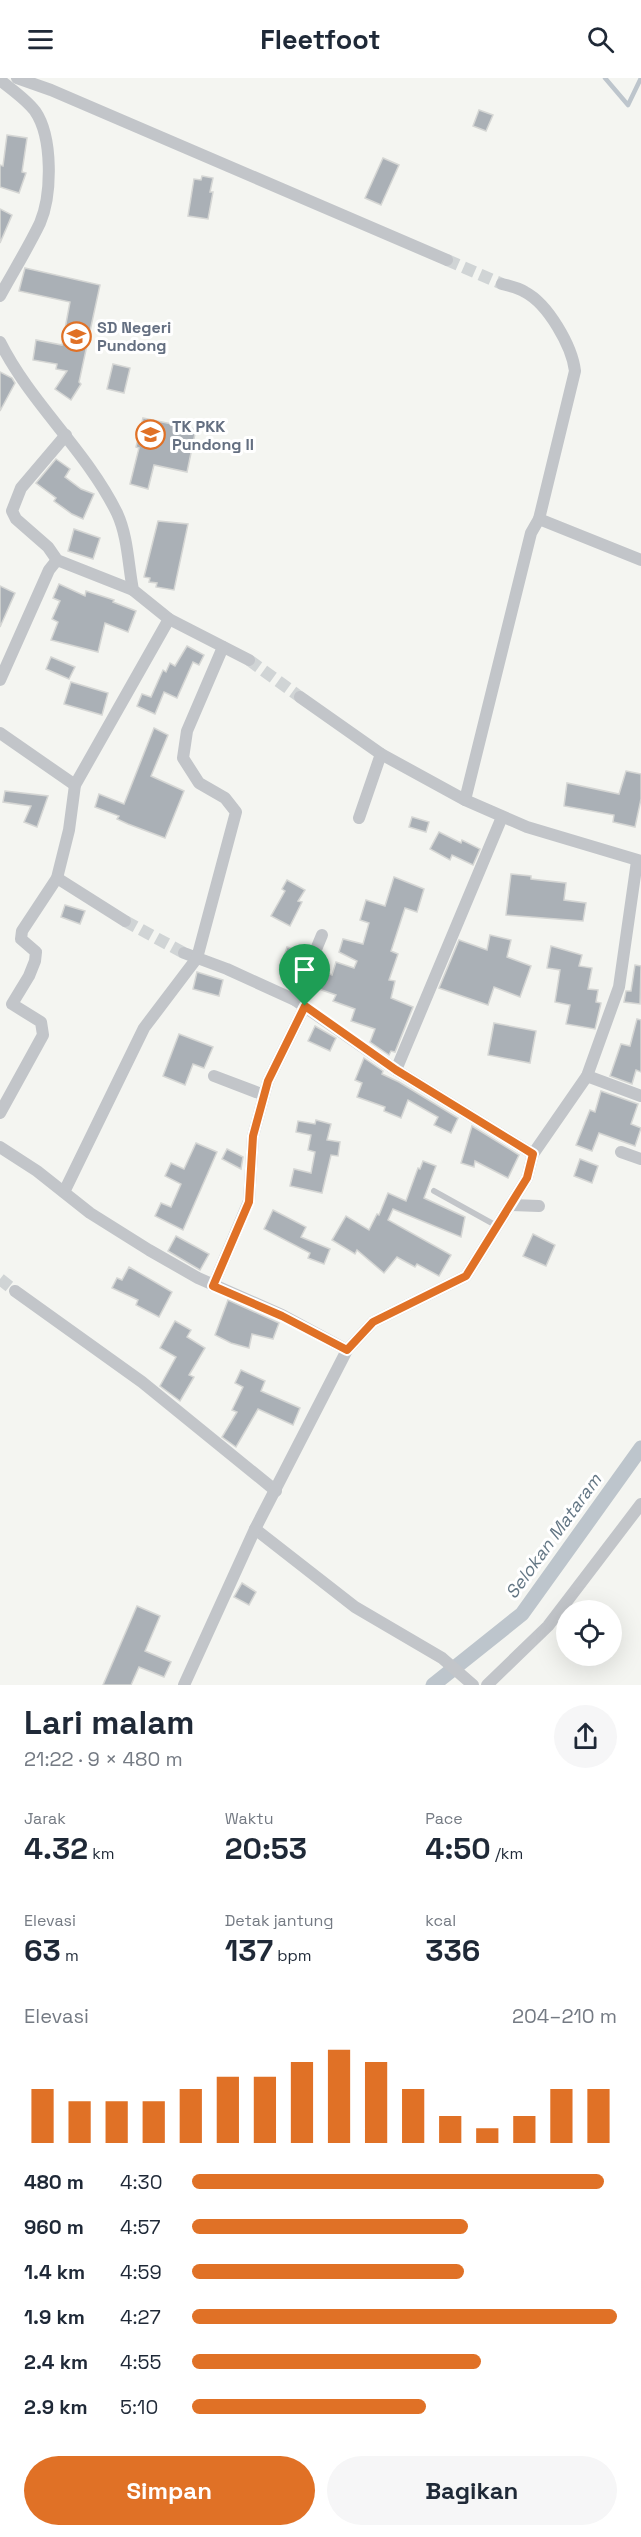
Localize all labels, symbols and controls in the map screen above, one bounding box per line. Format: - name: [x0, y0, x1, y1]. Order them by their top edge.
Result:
- text: Fleetfoot: [260, 22, 381, 57]
- icon: menu: [24, 23, 57, 56]
- icon: search: [584, 23, 617, 56]
- place label: SD Negeri Pundong: [97, 317, 171, 356]
- school or university icon: SD Negeri Pundong: [60, 320, 92, 352]
- place label: TK PKK Pundong II: [172, 416, 254, 455]
- school or university icon: TK PKK Pundong II: [135, 419, 167, 451]
- pin: [279, 944, 330, 1006]
- icon: arrive: [288, 953, 321, 986]
- water label: Selokan Mataram: [500, 1469, 606, 1603]
- map controls: [556, 1600, 622, 1666]
- button: locate: [556, 1600, 622, 1666]
- text: Lari malam: [24, 1702, 194, 1744]
- button: share: [554, 1705, 617, 1768]
- text: 21:22 · 9 × 480 m: [24, 1746, 183, 1772]
- text: Jarak: [24, 1808, 66, 1829]
- text: Waktu: [225, 1808, 273, 1829]
- text: Pace: [425, 1808, 463, 1829]
- text: 4.32: [24, 1829, 88, 1868]
- text: 20:53: [225, 1829, 307, 1868]
- text: 4:50: [425, 1829, 491, 1868]
- text: km: [88, 1843, 115, 1864]
- text: /km: [491, 1843, 523, 1864]
- text: Elevasi: [24, 1910, 76, 1931]
- text: Detak jantung: [225, 1910, 334, 1931]
- text: kcal: [425, 1910, 456, 1931]
- text: 63: [24, 1931, 61, 1970]
- text: 137: [225, 1931, 273, 1970]
- text: 336: [425, 1931, 480, 1970]
- text: m: [61, 1945, 79, 1966]
- text: bpm: [273, 1945, 312, 1966]
- text: Elevasi: [24, 2003, 89, 2029]
- text: 204–210 m: [512, 2003, 617, 2029]
- text: 480 m: [24, 2169, 84, 2195]
- text: 4:30: [120, 2169, 162, 2195]
- text: 960 m: [24, 2214, 84, 2240]
- text: 4:57: [120, 2214, 161, 2240]
- text: 1.4 km: [24, 2259, 85, 2285]
- text: 4:59: [120, 2259, 162, 2285]
- text: 1.9 km: [24, 2304, 85, 2330]
- text: 4:27: [120, 2304, 161, 2330]
- text: 2.4 km: [24, 2349, 88, 2375]
- text: 4:55: [120, 2349, 162, 2375]
- text: 2.9 km: [24, 2394, 88, 2420]
- text: 5:10: [120, 2394, 158, 2420]
- button: Simpan: [24, 2456, 315, 2525]
- button: Bagikan: [327, 2456, 617, 2525]

